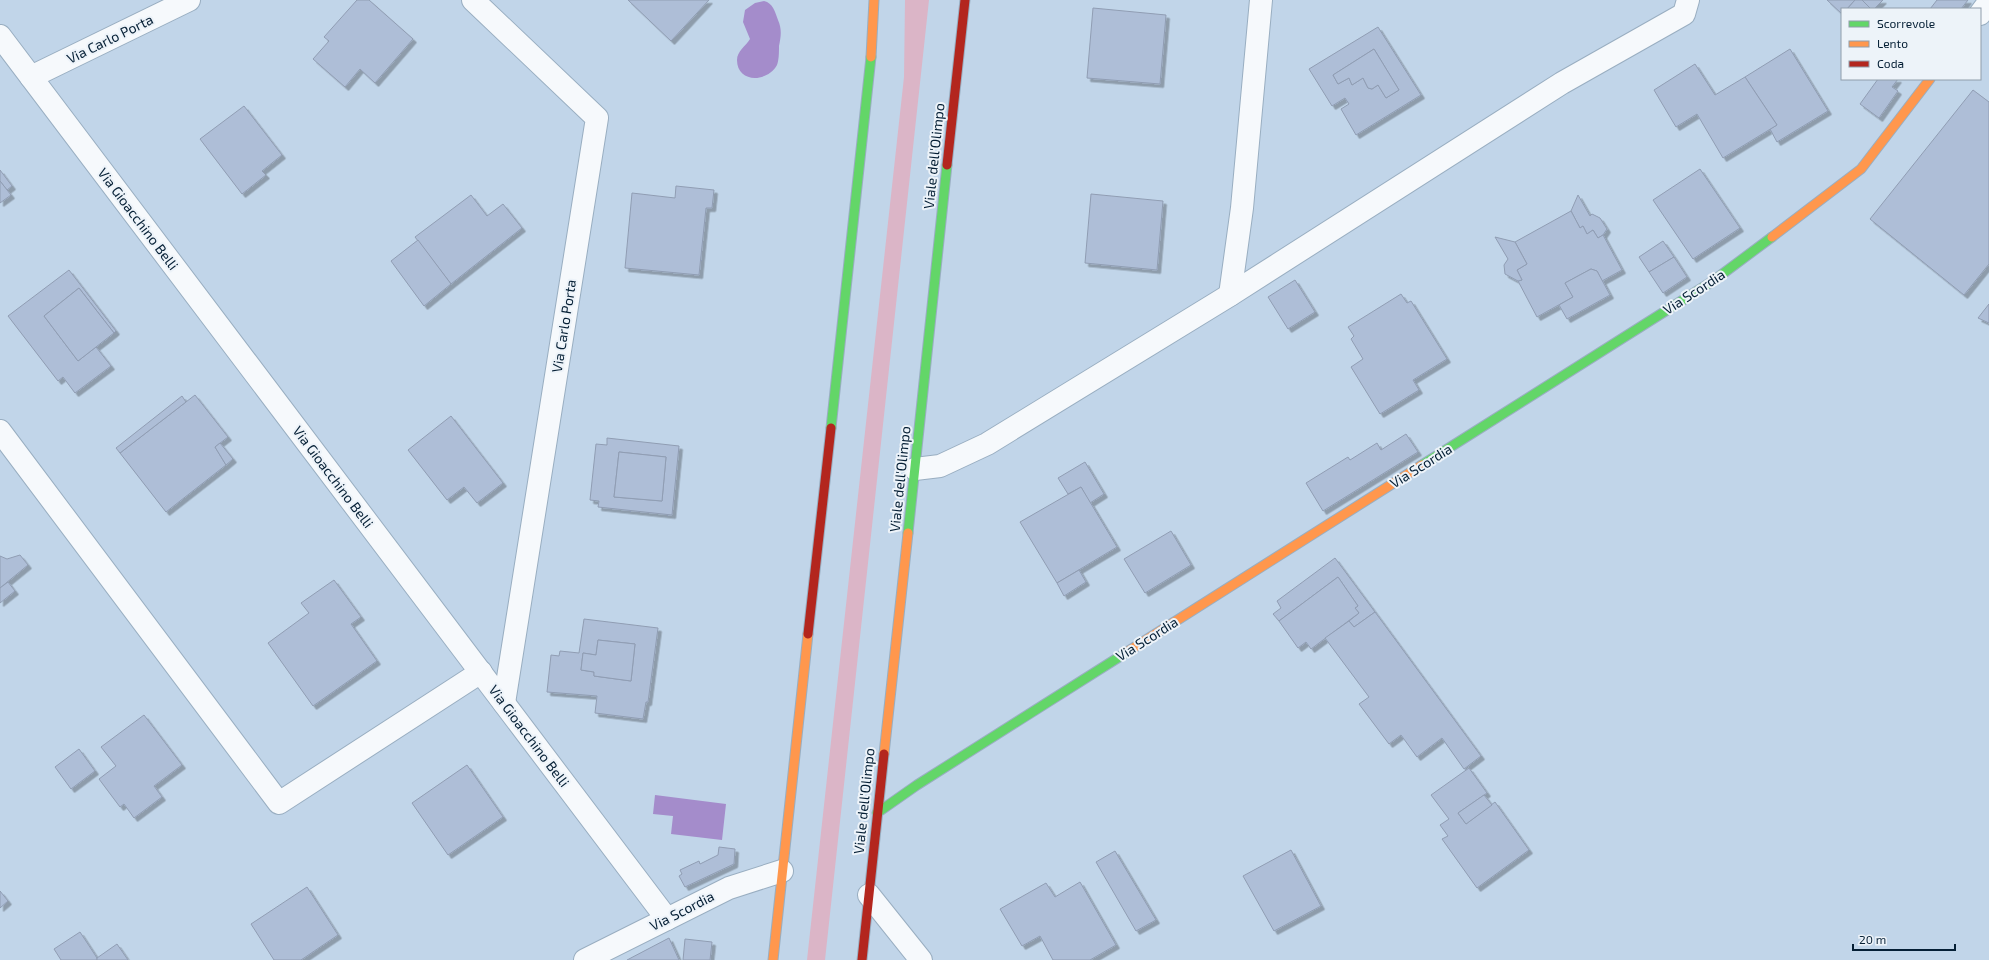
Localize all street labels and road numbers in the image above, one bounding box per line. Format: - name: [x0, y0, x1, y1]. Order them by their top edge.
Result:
- street label: Via Carlo Porta: [64, 10, 156, 67]
- street label: Viale dell'Olimpo: [919, 102, 948, 210]
- street label: Via Gioacchino Belli: [95, 164, 182, 273]
- street label: Via Scordia: [1660, 265, 1728, 318]
- street label: Via Carlo Porta: [548, 278, 579, 374]
- street label: Via Gioacchino Belli: [290, 422, 377, 531]
- street label: Viale dell'Olimpo: [885, 425, 914, 533]
- street label: Via Scordia: [1387, 440, 1455, 491]
- street label: Via Scordia: [1113, 613, 1181, 664]
- street label: Via Gioacchino Belli: [486, 681, 573, 790]
- street label: Viale dell'Olimpo: [849, 747, 878, 855]
- street label: Via Scordia: [647, 887, 717, 934]

